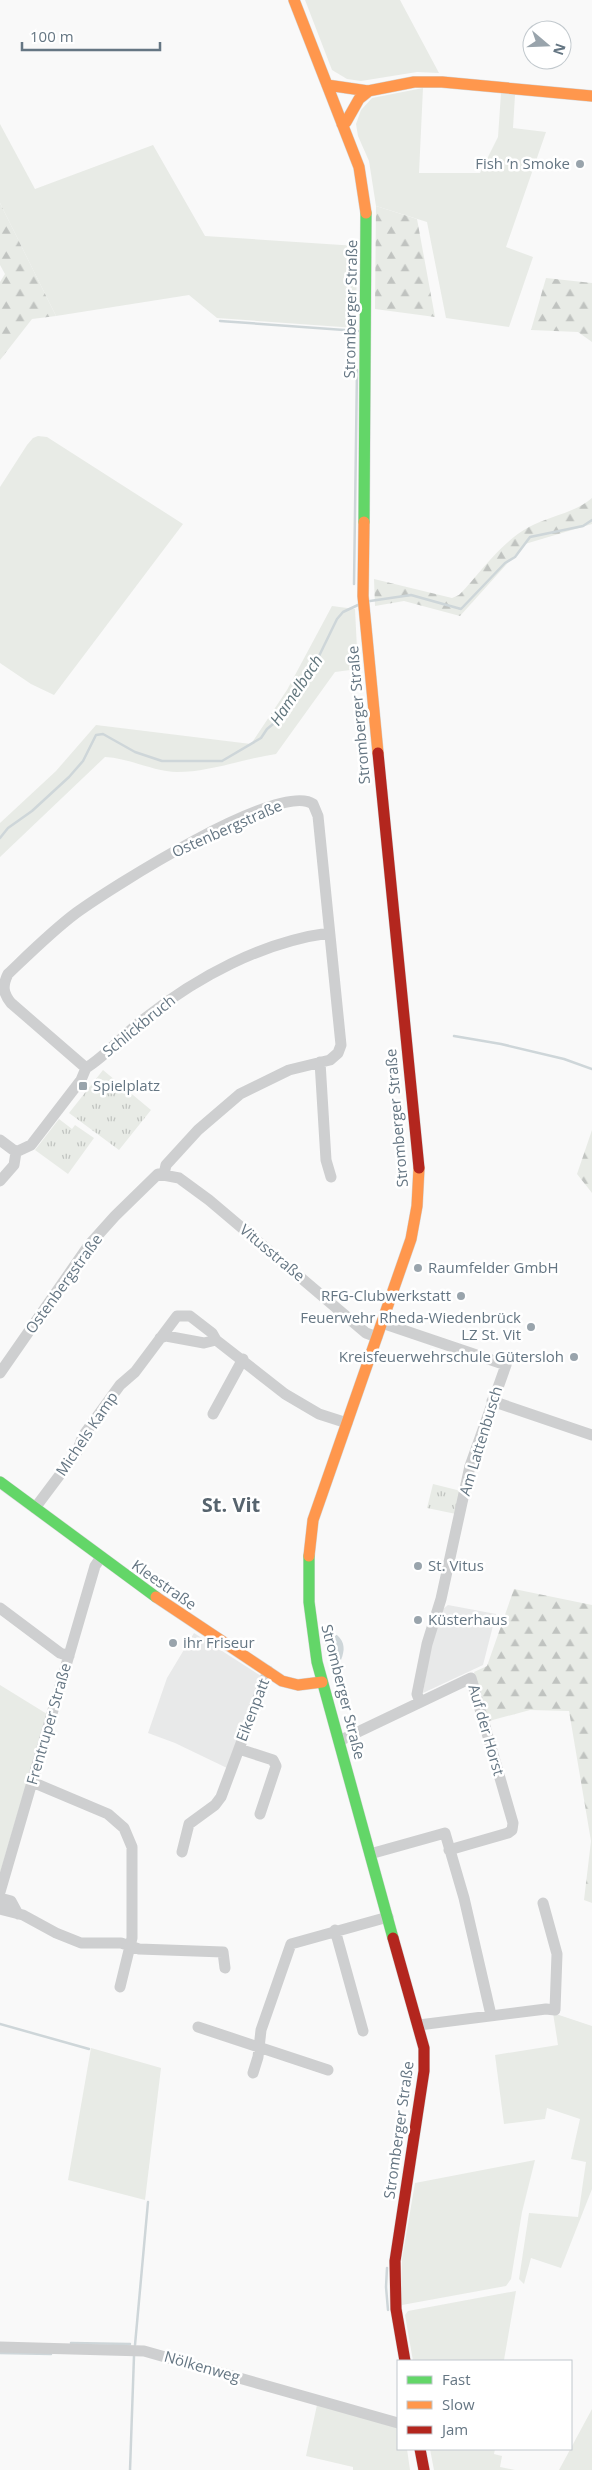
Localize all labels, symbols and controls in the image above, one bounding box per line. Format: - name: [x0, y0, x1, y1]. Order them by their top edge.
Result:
- scale bar: [22, 20, 160, 52]
- north arrow: [522, 20, 572, 70]
- text: 100 m: [30, 26, 74, 46]
- text: N: [549, 41, 571, 58]
- place label: Fish ’n Smoke: [475, 153, 570, 173]
- marker: Fish ’n Smoke: [574, 158, 586, 170]
- street label: Stromberger Straße: [339, 239, 361, 379]
- street label: Stromberger Straße: [342, 645, 374, 785]
- water label: Hamelbach: [264, 650, 328, 730]
- street label: Ostenbergstraße: [168, 795, 285, 861]
- street label: Schlickbruch: [98, 990, 179, 1061]
- street label: Stromberger Straße: [380, 1048, 412, 1188]
- place label: Spielplatz: [93, 1075, 160, 1095]
- marker: Spielplatz: [77, 1080, 89, 1092]
- street label: Vitusstraße: [236, 1219, 309, 1285]
- street label: Ostenbergstraße: [20, 1230, 106, 1337]
- place label: Raumfelder GmbH: [428, 1257, 559, 1277]
- marker: Raumfelder GmbH: [412, 1262, 424, 1274]
- place label: RFG-Clubwerkstatt: [321, 1285, 451, 1305]
- marker: RFG-Clubwerkstatt: [455, 1290, 467, 1302]
- place label: Feuerwehr Rheda-Wiedenbrück LZ St. Vit: [300, 1307, 521, 1344]
- marker: Feuerwehr Rheda-Wiedenbrück LZ St. Vit: [525, 1321, 537, 1333]
- place label: Kreisfeuerwehrschule Gütersloh: [339, 1346, 564, 1366]
- marker: Kreisfeuerwehrschule Gütersloh: [568, 1351, 580, 1363]
- street label: Am Lattenbusch: [454, 1383, 506, 1498]
- street label: Michels Kamp: [51, 1387, 122, 1479]
- district label: St. Vit: [202, 1491, 261, 1518]
- street label: Kleestraße: [128, 1555, 201, 1614]
- place label: St. Vitus: [428, 1555, 484, 1575]
- marker: St. Vitus: [412, 1560, 424, 1572]
- place label: Küsterhaus: [428, 1609, 507, 1629]
- marker: Küsterhaus: [412, 1614, 424, 1626]
- street label: Stromberger Straße: [317, 1622, 370, 1761]
- place label: ihr Friseur: [183, 1632, 255, 1652]
- marker: ihr Friseur: [167, 1637, 179, 1649]
- street label: Frentruper Straße: [21, 1661, 75, 1787]
- street label: Eikenpatt: [231, 1675, 273, 1744]
- street label: Auf der Horst: [464, 1682, 510, 1778]
- street label: Stromberger Straße: [378, 2060, 418, 2200]
- street label: Nölkenweg: [162, 2346, 242, 2386]
- legend: [397, 2360, 572, 2450]
- text: Fast: [442, 2369, 471, 2389]
- text: Slow: [442, 2394, 475, 2414]
- text: Jam: [440, 2419, 468, 2439]

